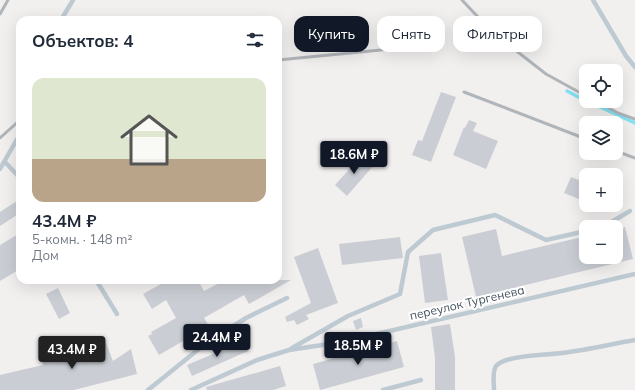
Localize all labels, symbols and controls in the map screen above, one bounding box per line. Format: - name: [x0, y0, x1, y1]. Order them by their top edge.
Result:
- chip: Купить: [294, 16, 369, 52]
- chip: Снять: [377, 16, 445, 52]
- chip: Фильтры: [453, 16, 542, 52]
- icon: filters: [244, 29, 266, 51]
- text: Объектов: 4: [32, 30, 133, 51]
- map controls: [579, 64, 623, 264]
- button: locate: [579, 64, 623, 108]
- icon: home: [113, 104, 185, 176]
- button: layers: [579, 116, 623, 160]
- pin: 18.6M ₽: [317, 141, 391, 175]
- text: 18.6M ₽: [329, 146, 379, 162]
- button: +: [579, 168, 623, 212]
- text: 43.4M ₽: [32, 210, 96, 231]
- button: −: [579, 220, 623, 264]
- text: 5-комн. · 148 m²: [32, 231, 132, 247]
- text: Дом: [32, 247, 59, 263]
- street label: переулок Тургенева: [408, 282, 526, 323]
- pin: 24.4M ₽: [180, 324, 254, 358]
- text: 24.4M ₽: [192, 329, 242, 345]
- pin: 18.5M ₽: [321, 332, 395, 366]
- pin: 43.4M ₽: [35, 336, 109, 370]
- text: 18.5M ₽: [333, 337, 383, 353]
- text: 43.4M ₽: [47, 341, 97, 357]

